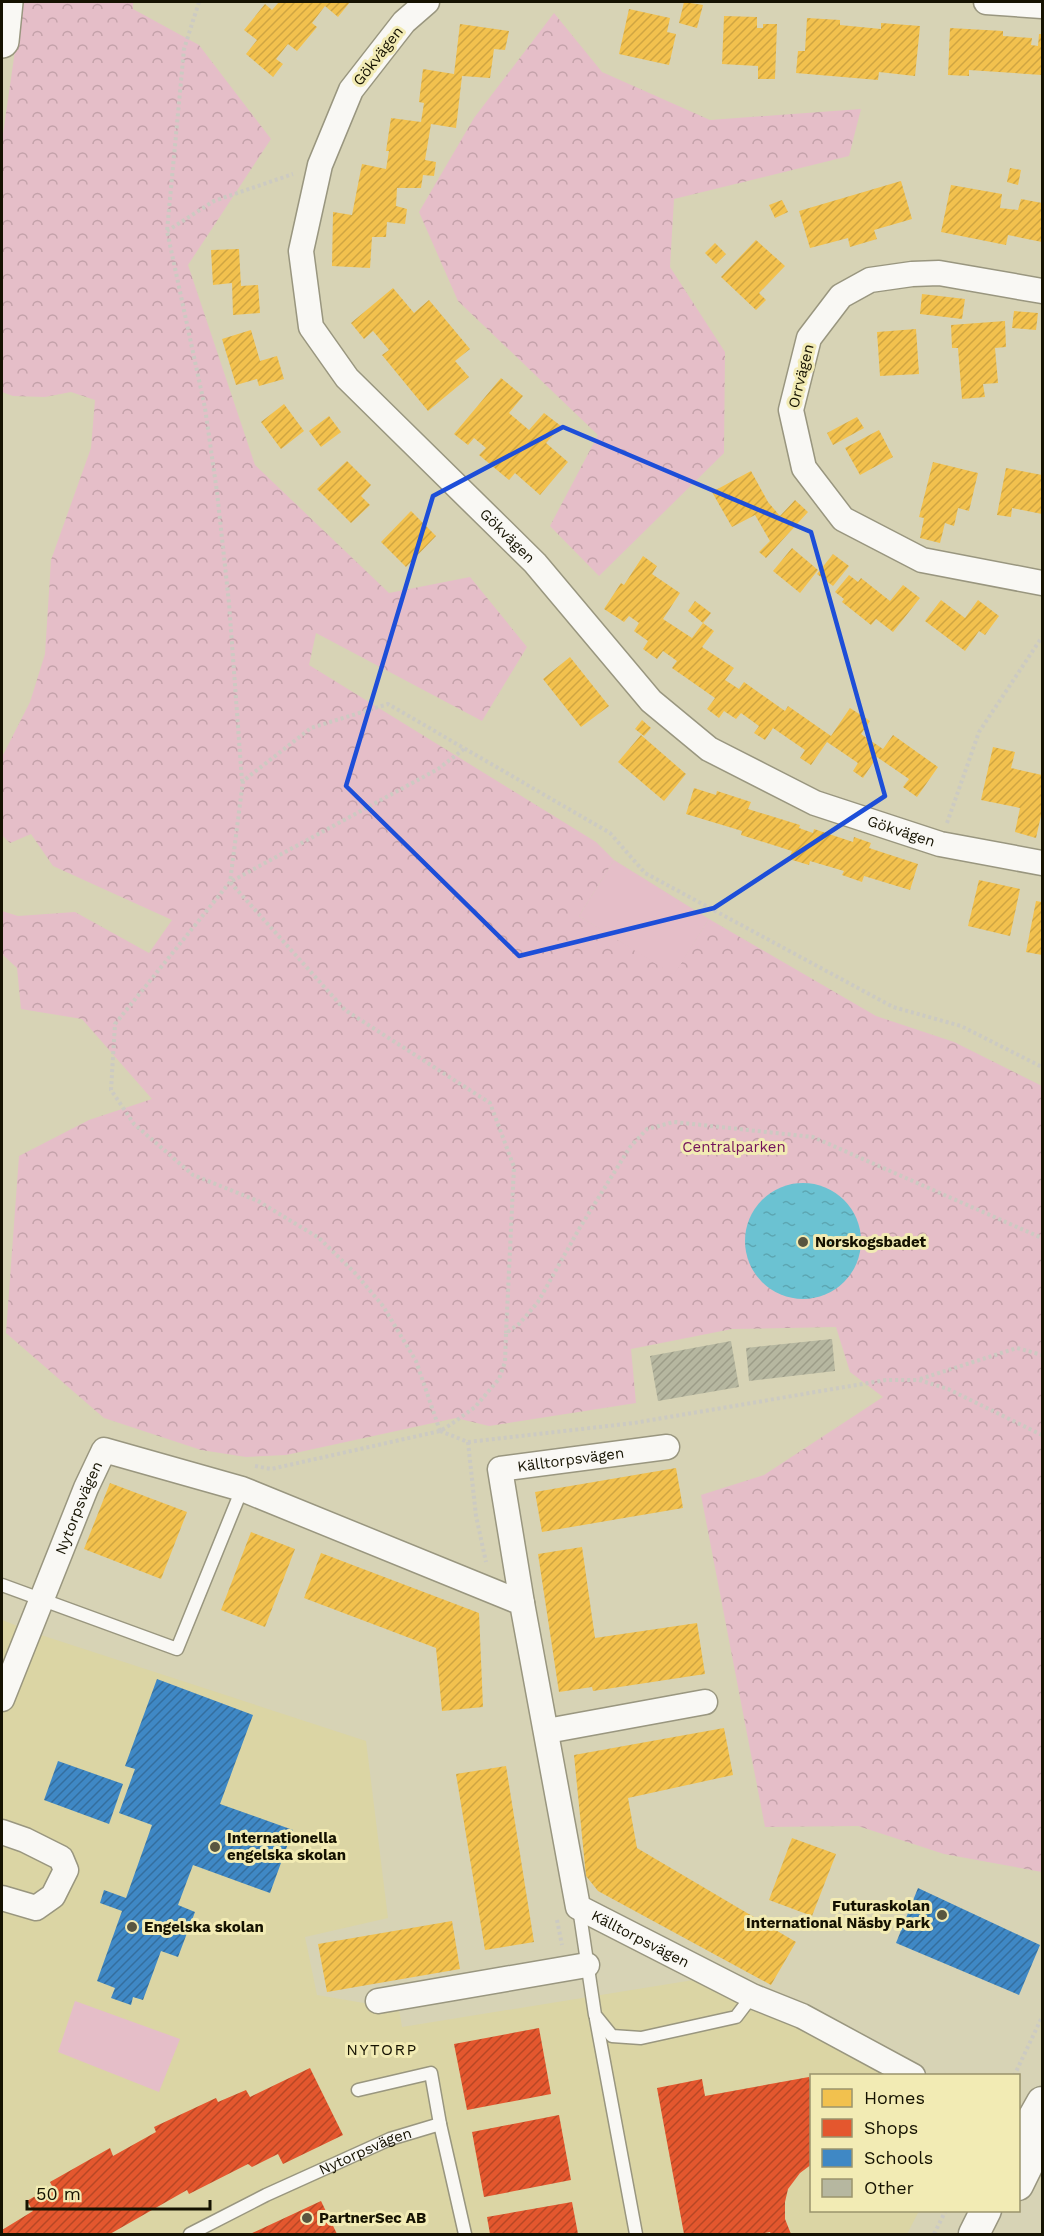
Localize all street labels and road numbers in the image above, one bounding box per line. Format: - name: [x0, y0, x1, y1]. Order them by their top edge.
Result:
- street label: Gökvägen: [349, 23, 407, 89]
- street label: Orrvägen: [784, 342, 818, 410]
- street label: Gökvägen: [476, 505, 539, 567]
- street label: Gökvägen: [865, 812, 937, 851]
- street label: Källtorpsvägen: [516, 1444, 625, 1476]
- street label: Nytorpsvägen: [51, 1458, 106, 1557]
- street label: Källtorpsvägen: [588, 1906, 692, 1971]
- street label: Nytorpsvägen: [316, 2124, 414, 2179]

